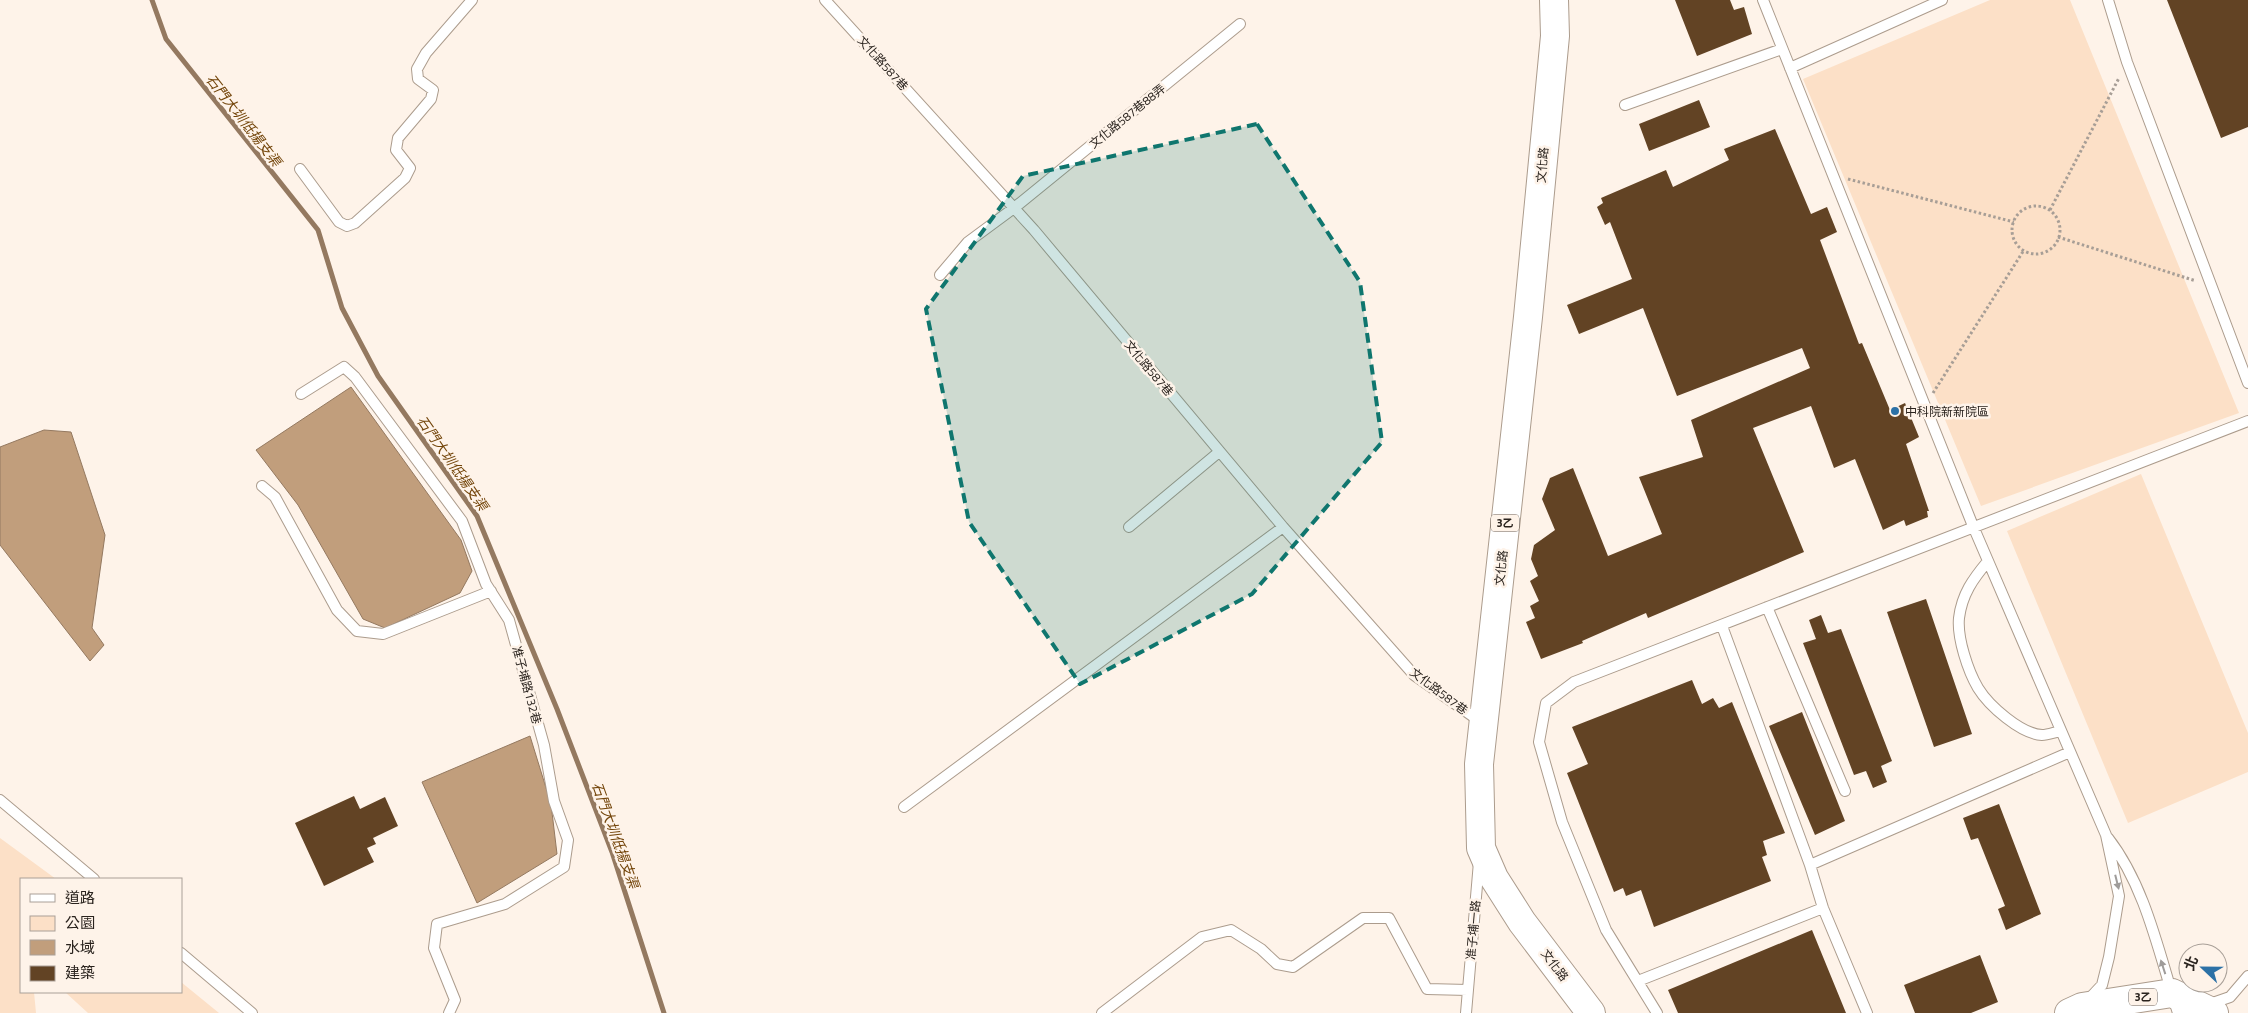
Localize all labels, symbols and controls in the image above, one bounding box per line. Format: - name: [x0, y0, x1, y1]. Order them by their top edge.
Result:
- street label: 文化路587巷: [853, 31, 913, 95]
- water label: 石門大圳低揚支渠: [201, 69, 288, 172]
- street label: 文化路587巷88弄: [1085, 79, 1169, 153]
- street label: 文化路: [1531, 146, 1553, 184]
- street label: 文化路587巷: [1120, 336, 1178, 400]
- place label: 中科院新新院區: [1905, 402, 1989, 421]
- marker: 中科院新新院區: [1889, 405, 1901, 417]
- water label: 石門大圳低揚支渠: [412, 411, 495, 517]
- road number: 3乙: [1491, 514, 1519, 532]
- street label: 文化路: [1490, 549, 1512, 587]
- street label: 准子埔路132巷: [507, 644, 547, 726]
- street label: 文化路587巷: [1406, 663, 1472, 719]
- water label: 石門大圳低揚支渠: [587, 779, 646, 893]
- one-way arrow: [2113, 875, 2121, 890]
- legend: [20, 878, 182, 993]
- text: 道路: [65, 886, 95, 909]
- street label: 准子埔一路: [1461, 899, 1485, 961]
- text: 公園: [65, 911, 95, 934]
- text: 水域: [65, 936, 95, 959]
- north arrow: [2178, 943, 2228, 993]
- street label: 文化路: [1537, 945, 1573, 985]
- text: 北: [2178, 953, 2203, 973]
- one-way arrow: [2159, 959, 2167, 974]
- text: 建築: [65, 961, 95, 984]
- road number: 3乙: [2129, 989, 2157, 1006]

